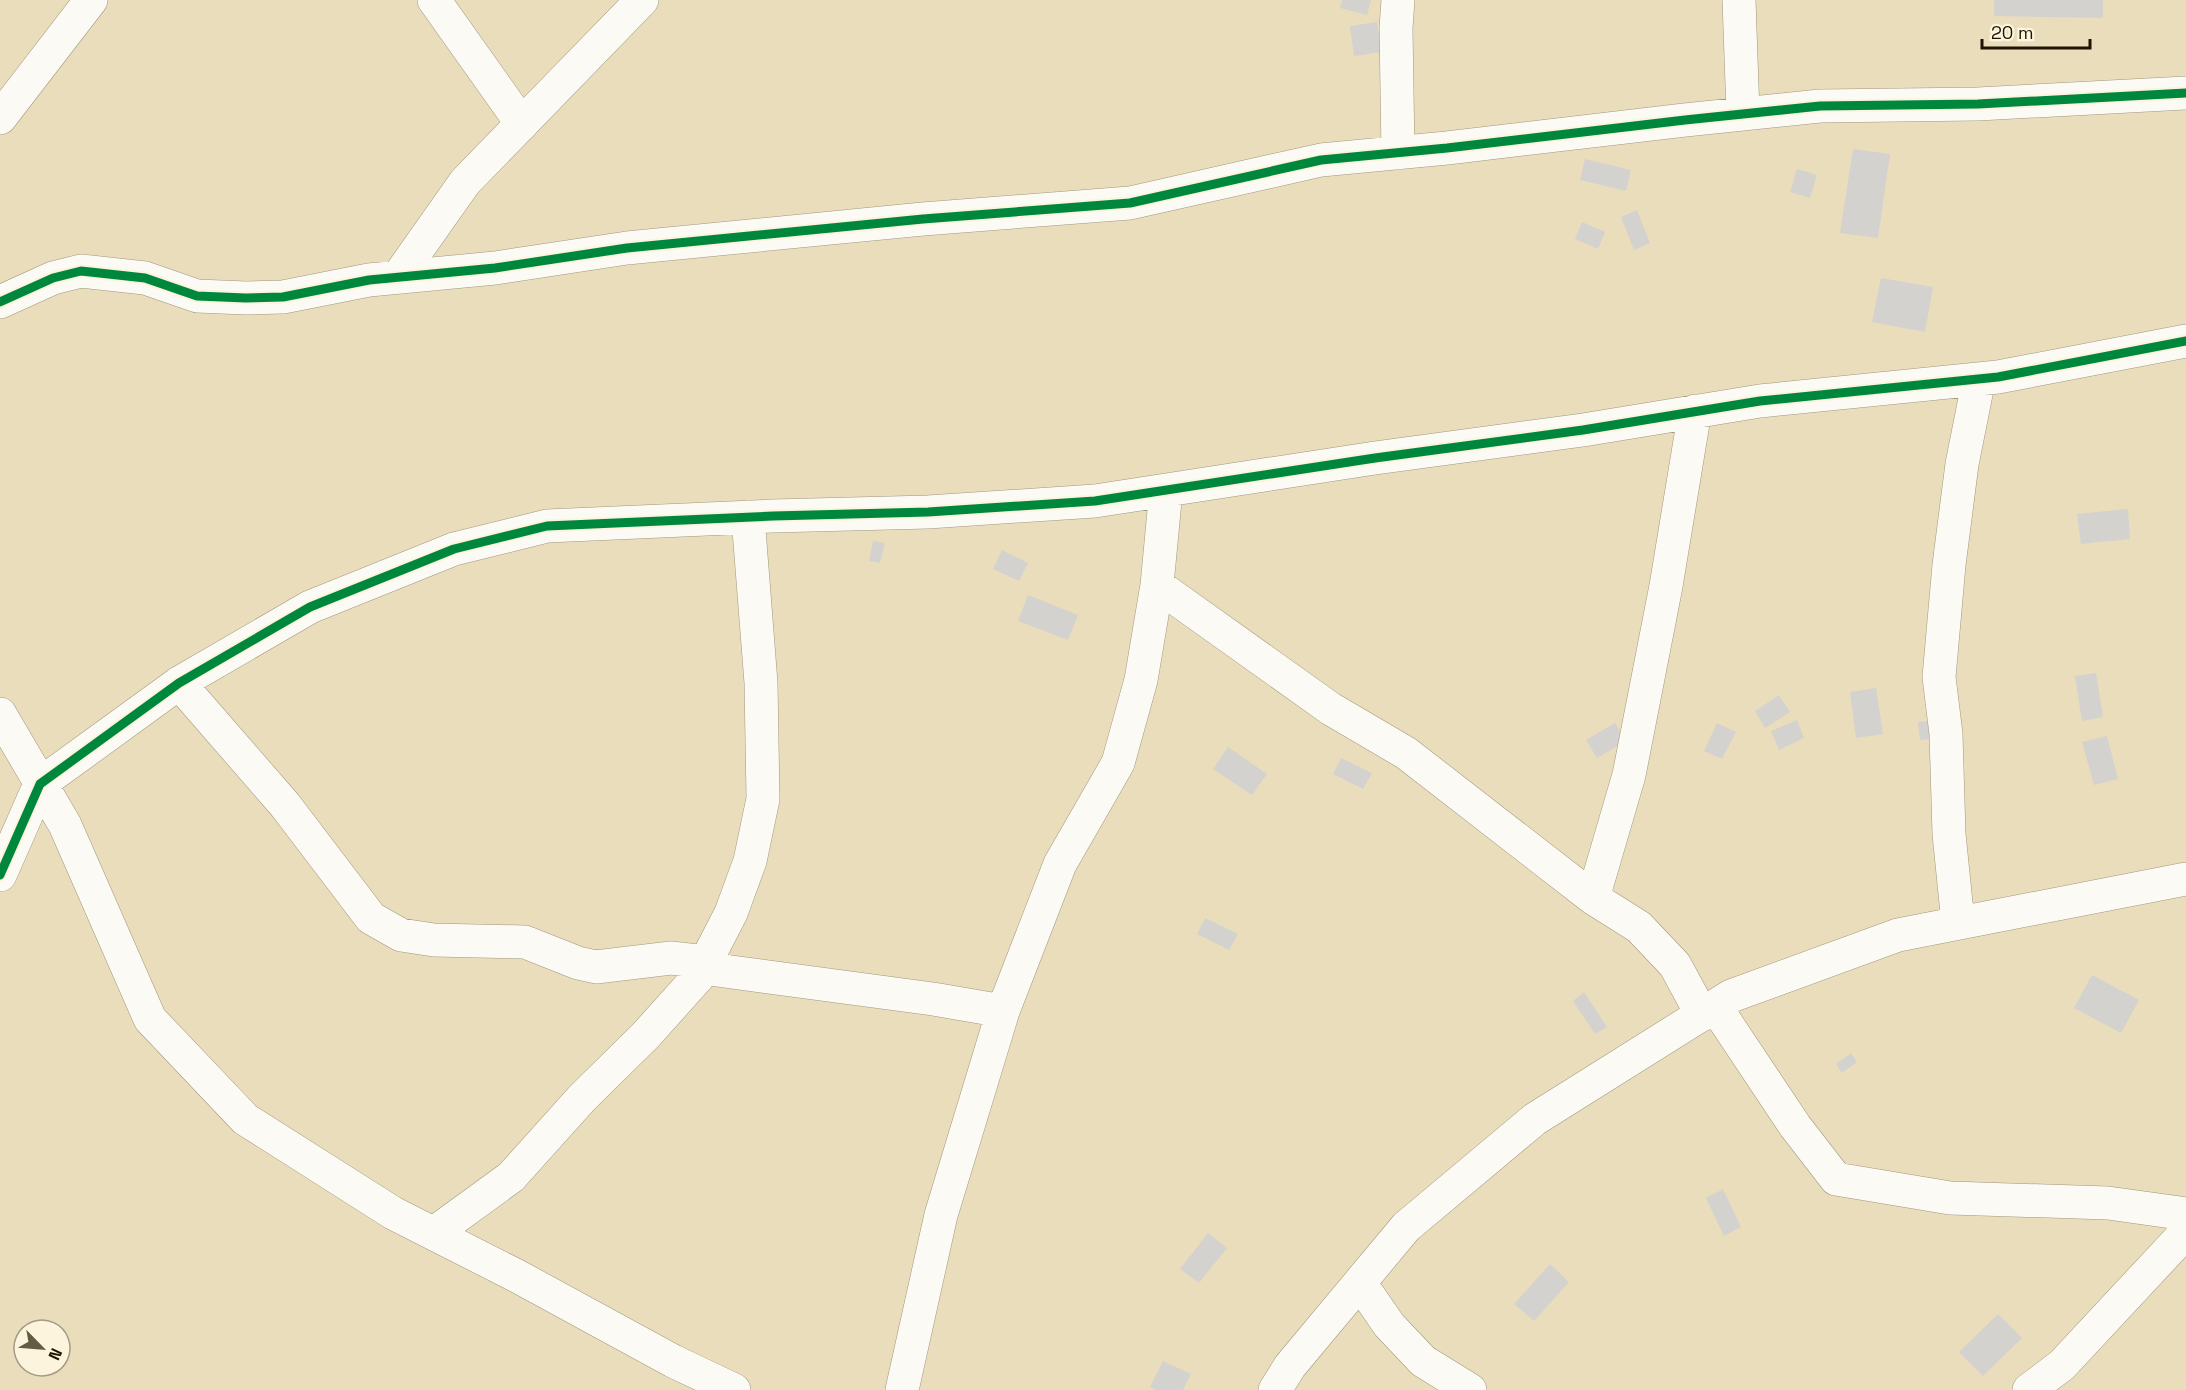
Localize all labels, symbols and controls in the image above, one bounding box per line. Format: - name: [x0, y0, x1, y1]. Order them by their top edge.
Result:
- scale bar: [1982, 12, 2090, 50]
- text: 20 m: [1991, 21, 2034, 44]
- north arrow: [12, 1318, 72, 1378]
- text: N: [43, 1345, 67, 1363]

